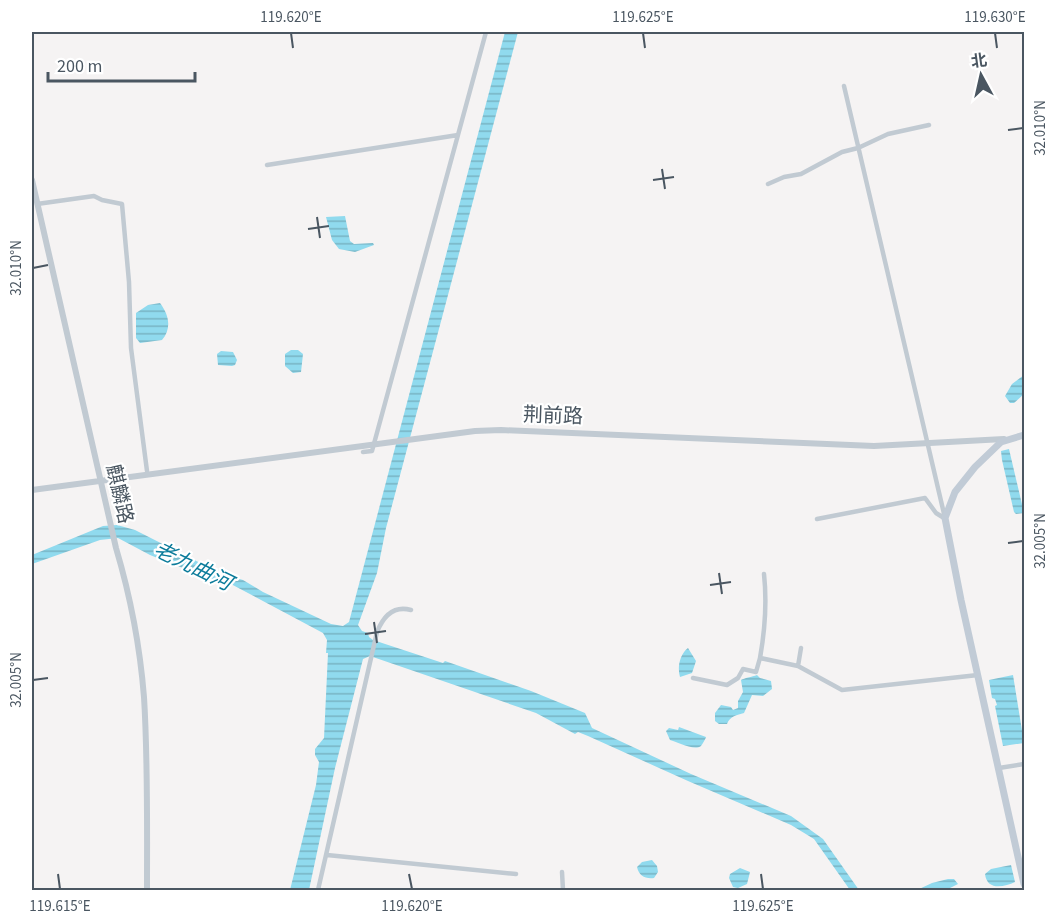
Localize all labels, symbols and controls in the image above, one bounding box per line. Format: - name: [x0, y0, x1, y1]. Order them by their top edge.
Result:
- text: 119.620°E: [260, 7, 322, 28]
- text: 119.625°E: [612, 7, 674, 28]
- text: 119.630°E: [964, 7, 1026, 28]
- scale bar: [48, 45, 195, 83]
- north arrow: [951, 45, 1011, 105]
- text: 北: [970, 49, 989, 73]
- text: 200 m: [57, 54, 102, 79]
- text: 32.010°N: [1030, 100, 1051, 156]
- text: 32.010°N: [6, 240, 27, 296]
- street label: 荆前路: [522, 401, 583, 431]
- street label: 麒麟路: [99, 462, 139, 527]
- text: 32.005°N: [1030, 513, 1051, 569]
- water label: 老九曲河: [149, 534, 241, 600]
- text: 32.005°N: [6, 652, 27, 708]
- text: 119.615°E: [29, 896, 91, 917]
- text: 119.620°E: [381, 896, 443, 917]
- text: 119.625°E: [732, 896, 794, 917]

